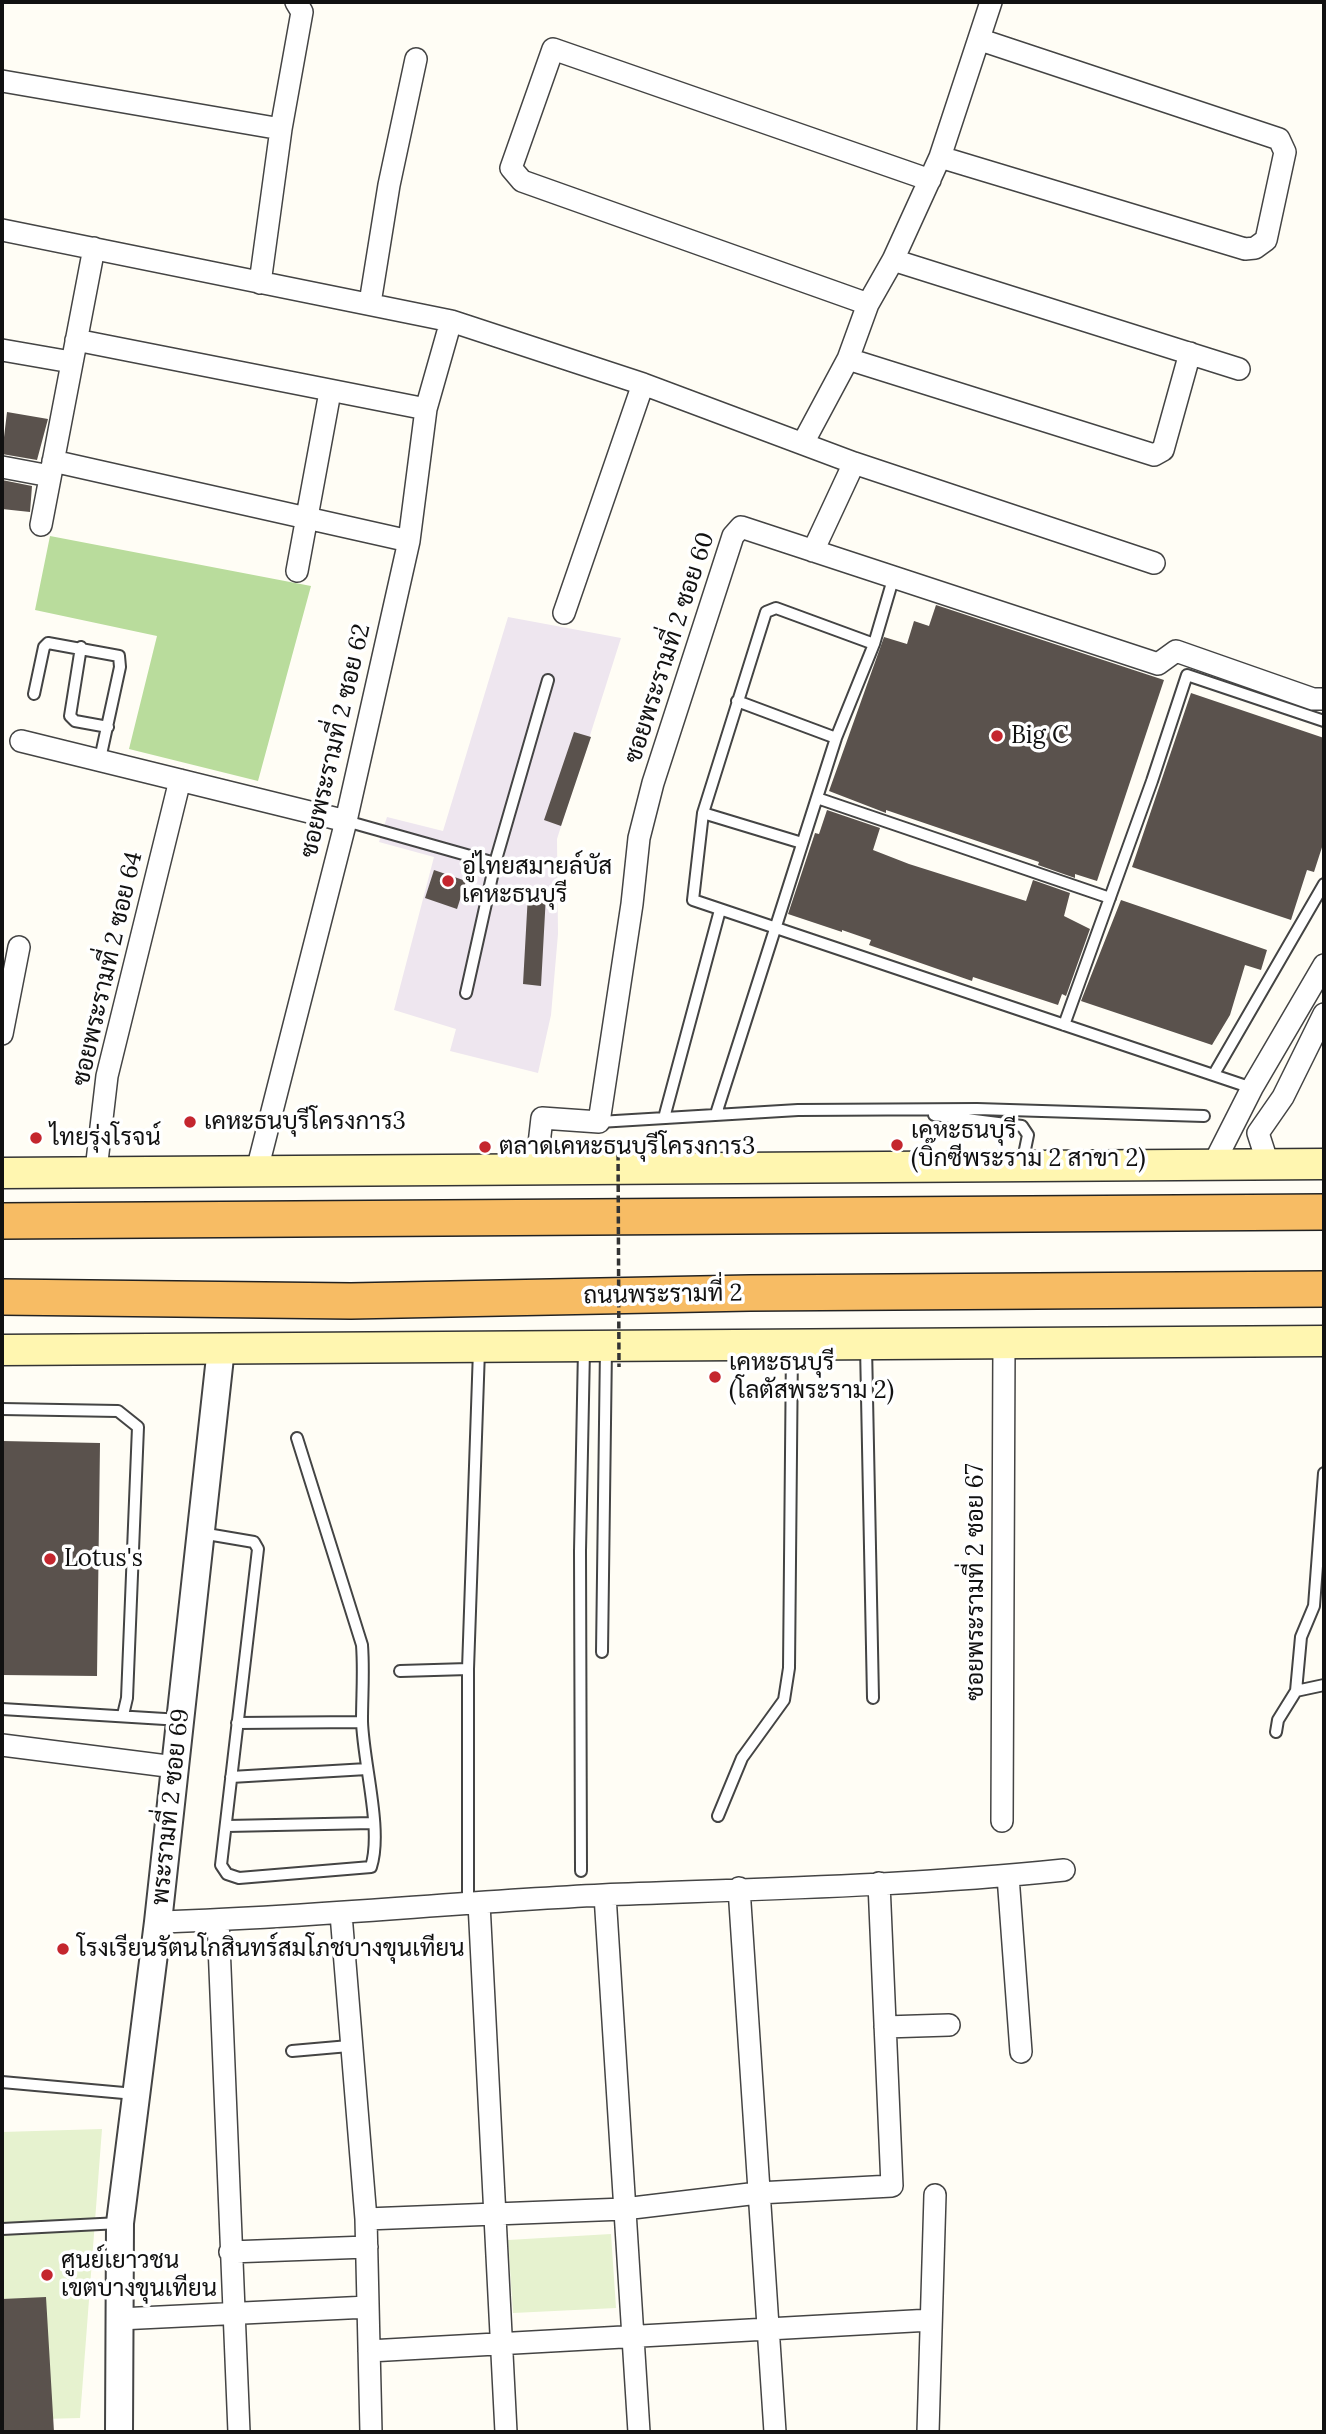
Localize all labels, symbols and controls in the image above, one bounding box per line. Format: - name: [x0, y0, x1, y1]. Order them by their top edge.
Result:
- street label: ซอยพระรามที่ 2 ซอย 60: [619, 529, 721, 767]
- street label: ซอยพระรามที่ 2 ซอย 62: [295, 621, 377, 861]
- place label: Big C: [1011, 722, 1069, 750]
- marker: Big C: [989, 728, 1005, 744]
- street label: ซอยพระรามที่ 2 ซอย 64: [67, 849, 149, 1089]
- place label: อู่ไทยสมายล์บัส เคหะธนบุรี: [462, 853, 612, 909]
- marker: อู่ไทยสมายล์บัส เคหะธนบุรี: [440, 873, 456, 889]
- place label: เคหะธนบุรีโครงการ3: [204, 1108, 406, 1136]
- marker: เคหะธนบุรีโครงการ3: [182, 1114, 198, 1130]
- place label: เคหะธนบุรี (บิ๊กซีพระราม 2 สาขา 2): [911, 1117, 1146, 1173]
- place label: ไทยรุ่งโรจน์: [50, 1124, 161, 1152]
- marker: ไทยรุ่งโรจน์: [28, 1130, 44, 1146]
- place label: ตลาดเคหะธนบุรีโครงการ3: [499, 1133, 755, 1161]
- marker: เคหะธนบุรี (บิ๊กซีพระราม 2 สาขา 2): [889, 1137, 905, 1153]
- marker: ตลาดเคหะธนบุรีโครงการ3: [477, 1139, 493, 1155]
- street label: ถนนพระรามที่ 2: [583, 1279, 743, 1311]
- place label: เคหะธนบุรี (โลตัสพระราม 2): [729, 1349, 894, 1405]
- marker: เคหะธนบุรี (โลตัสพระราม 2): [707, 1369, 723, 1385]
- street label: ซอยพระรามที่ 2 ซอย 67: [962, 1463, 990, 1701]
- place label: Lotus's: [64, 1545, 143, 1573]
- marker: Lotus's: [42, 1551, 58, 1567]
- street label: พระรามที่ 2 ซอย 69: [146, 1707, 196, 1907]
- place label: โรงเรียนรัตนโกสินทร์สมโภชบางขุนเทียน: [77, 1935, 465, 1963]
- marker: โรงเรียนรัตนโกสินทร์สมโภชบางขุนเทียน: [55, 1941, 71, 1957]
- place label: ศูนย์เยาวชน เขตบางขุนเทียน: [61, 2247, 217, 2303]
- marker: ศูนย์เยาวชน เขตบางขุนเทียน: [39, 2267, 55, 2283]

